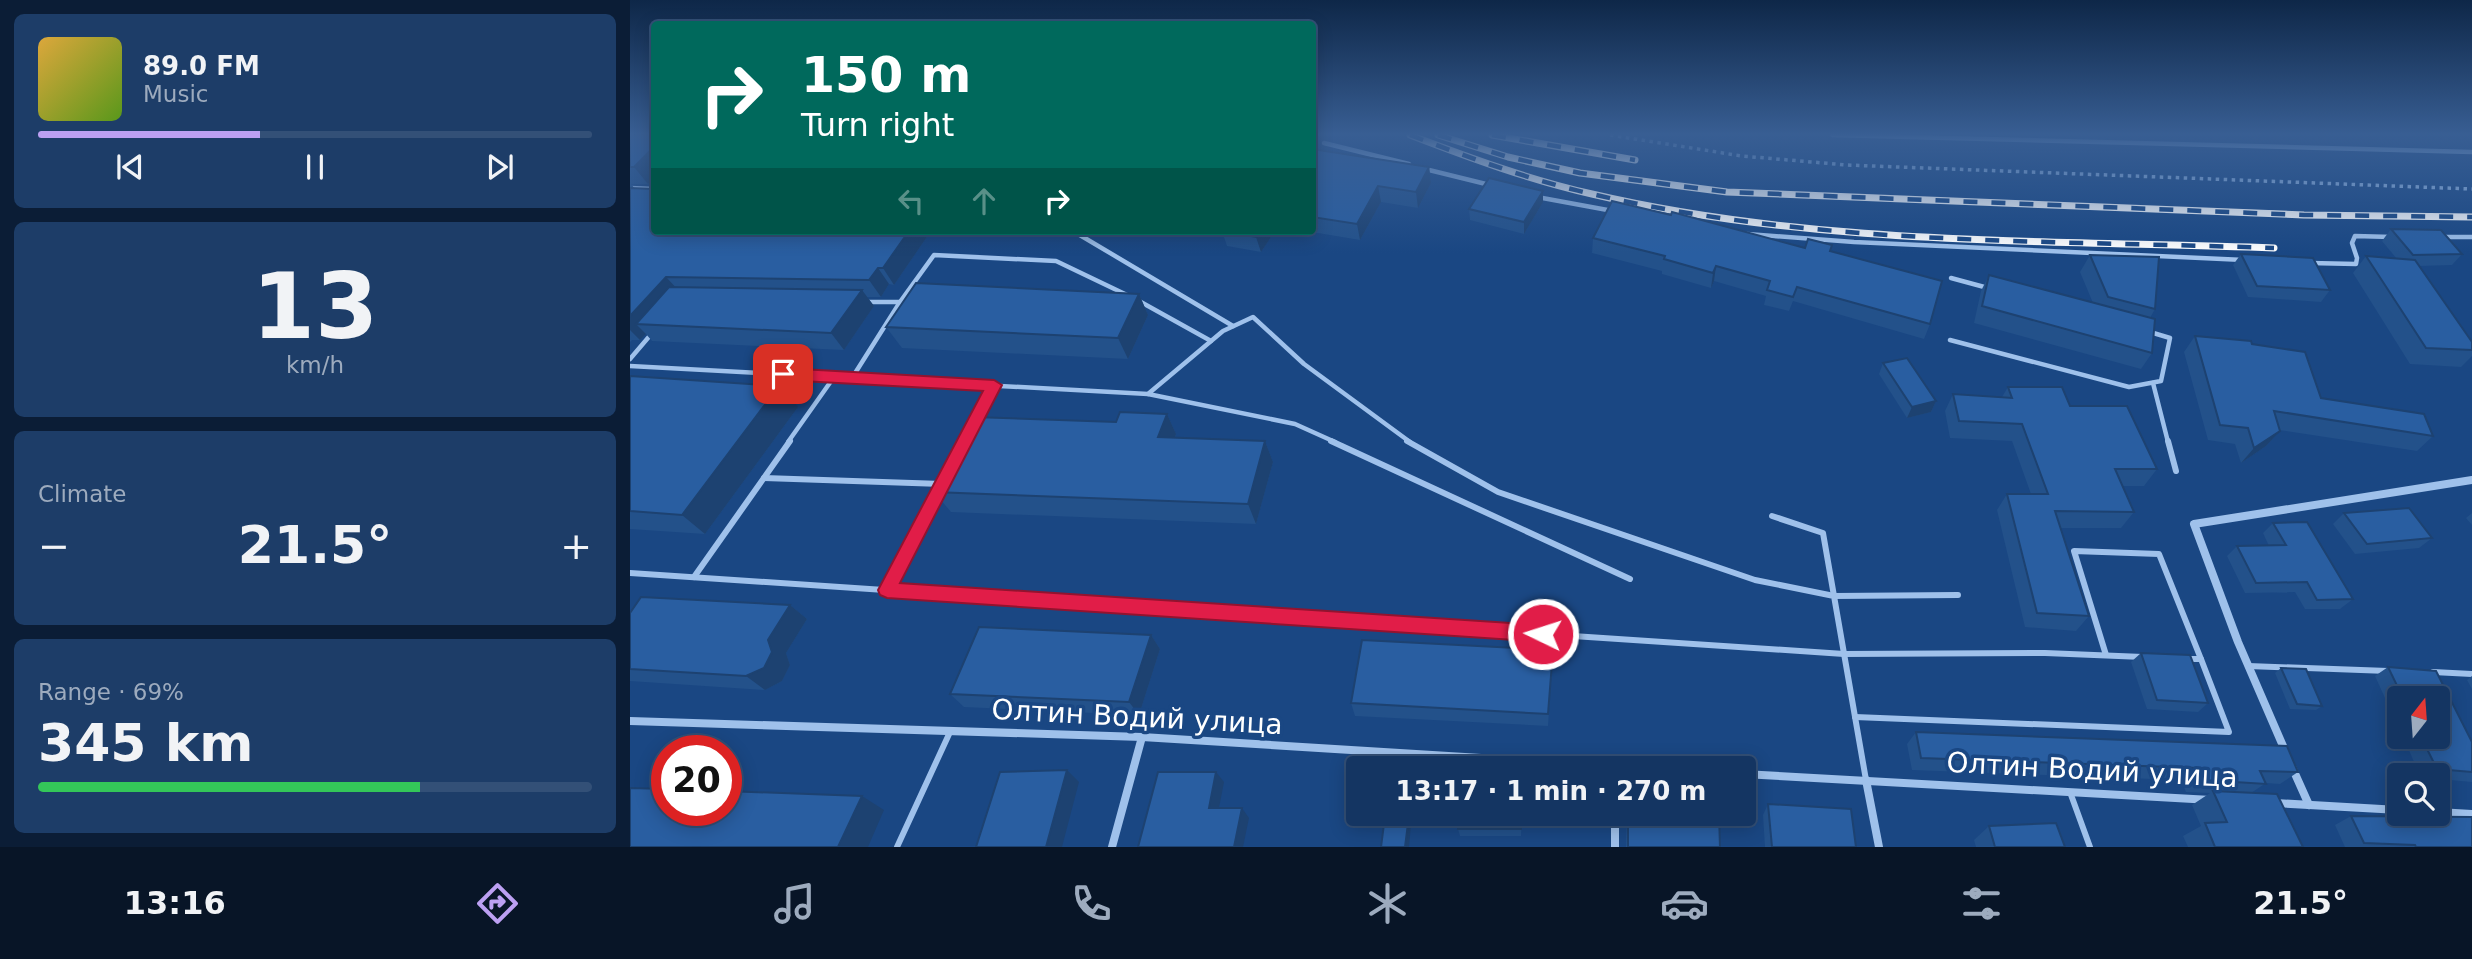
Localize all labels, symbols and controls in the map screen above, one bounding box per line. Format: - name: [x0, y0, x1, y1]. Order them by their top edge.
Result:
- text: 150 m: [801, 47, 971, 104]
- icon: right: [686, 49, 777, 140]
- text: 89.0 FM: [143, 51, 260, 81]
- text: Music: [143, 81, 208, 107]
- text: Turn right: [801, 106, 954, 144]
- icon: previous: [111, 148, 149, 186]
- icon: pause: [296, 148, 334, 186]
- icon: next: [481, 148, 519, 186]
- icon: left: [892, 182, 930, 220]
- icon: ahead: [965, 182, 1003, 220]
- icon: right: [1038, 182, 1076, 220]
- text: 13: [252, 254, 378, 359]
- pin: [753, 344, 813, 404]
- text: km/h: [286, 352, 344, 378]
- icon: arrive: [764, 355, 802, 393]
- text: Climate: [38, 481, 127, 507]
- text: 21.5°: [238, 515, 392, 575]
- text: −: [38, 524, 70, 568]
- text: +: [560, 524, 592, 568]
- position arrow: [1506, 597, 1580, 671]
- text: Range · 69%: [38, 679, 184, 705]
- north arrow: [2387, 686, 2450, 749]
- map controls: [2387, 686, 2450, 826]
- street label: Олтин Водий улица: [991, 693, 1283, 741]
- text: 345 km: [38, 713, 253, 773]
- speed limit sign: 20: [651, 735, 742, 826]
- street label: Олтин Водий улица: [1946, 746, 2238, 794]
- button: search: [2387, 763, 2450, 826]
- text: 13:17 · 1 min · 270 m: [1396, 776, 1706, 806]
- icon: directions: [473, 879, 522, 928]
- icon: music: [770, 879, 819, 928]
- icon: phone: [1067, 879, 1116, 928]
- icon: climate: [1363, 879, 1412, 928]
- icon: car: [1660, 879, 1709, 928]
- icon: filters: [1957, 879, 2006, 928]
- text: 13:16: [124, 884, 226, 922]
- text: 21.5°: [2253, 884, 2348, 922]

